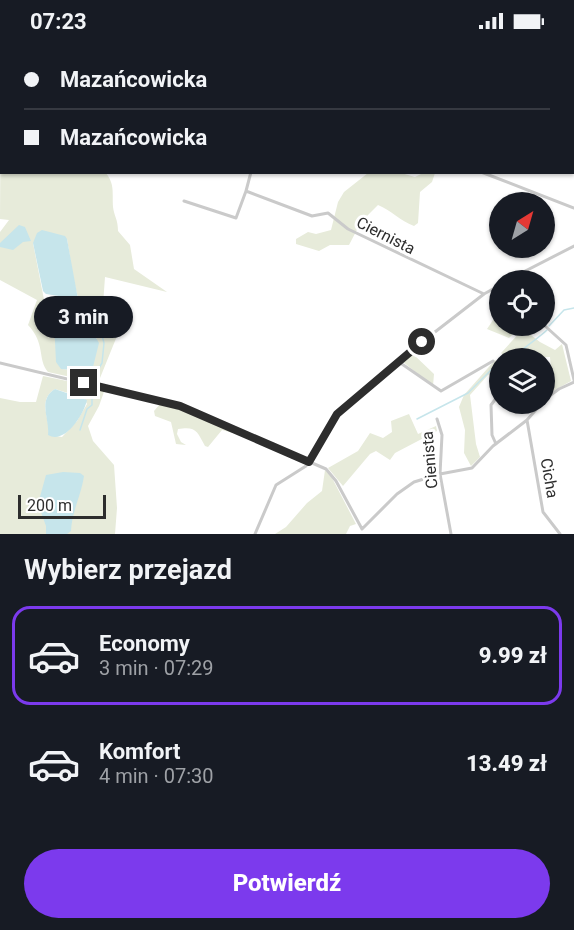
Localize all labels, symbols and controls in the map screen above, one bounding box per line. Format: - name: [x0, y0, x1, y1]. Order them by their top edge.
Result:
- text: 07:23: [30, 9, 87, 34]
- text: Mazańcowicka: [60, 67, 207, 92]
- text: Mazańcowicka: [60, 125, 207, 150]
- north arrow: [489, 192, 555, 258]
- map controls: [489, 192, 555, 414]
- street label: Ciernista: [353, 213, 418, 258]
- button: locate: [489, 270, 555, 336]
- callout: 3 min: [34, 296, 134, 338]
- text: 3 min: [58, 305, 109, 329]
- route start: [408, 328, 435, 355]
- button: layers: [489, 348, 555, 414]
- route end: [70, 369, 97, 396]
- street label: Cienista: [418, 430, 441, 490]
- street label: Cicha: [537, 457, 562, 500]
- scale bar: [18, 492, 106, 520]
- text: 200 m: [27, 496, 72, 515]
- text: Wybierz przejazd: [24, 554, 232, 586]
- icon: car: [27, 629, 81, 683]
- text: Economy: [99, 631, 190, 656]
- text: 9.99 zł: [479, 643, 547, 668]
- text: 3 min · 07:29: [99, 656, 214, 680]
- icon: car: [27, 737, 81, 791]
- text: Komfort: [99, 739, 181, 764]
- text: 13.49 zł: [466, 751, 547, 776]
- text: 4 min · 07:30: [99, 764, 214, 788]
- button: Potwierdź: [24, 849, 550, 918]

